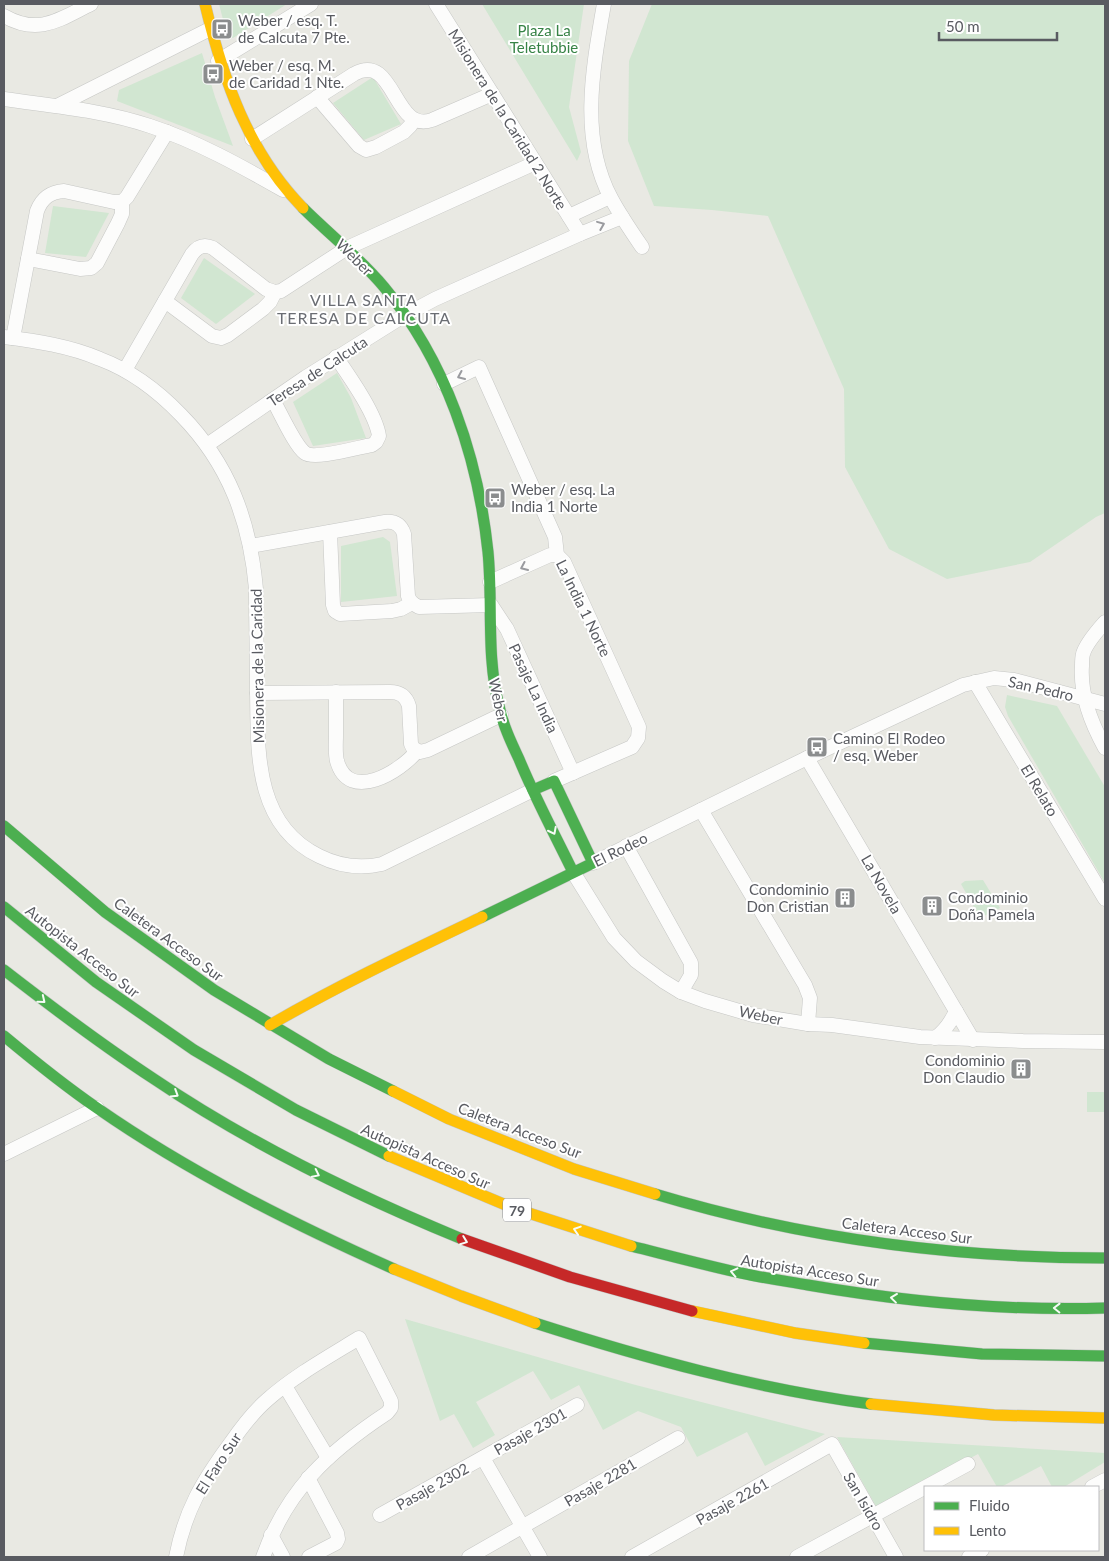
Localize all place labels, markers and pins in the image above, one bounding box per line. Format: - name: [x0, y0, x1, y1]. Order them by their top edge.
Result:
- place label: Weber / esq. T. de Calcuta 7 Pte.: [238, 11, 350, 46]
- bus stop icon: Weber / esq. T. de Calcuta 7 Pte.: [210, 17, 234, 41]
- place label: Weber / esq. M. de Caridad 1 Nte.: [229, 56, 344, 91]
- bus stop icon: Weber / esq. M. de Caridad 1 Nte.: [201, 62, 225, 86]
- place label: Weber / esq. La India 1 Norte: [511, 480, 615, 515]
- bus stop icon: Weber / esq. La India 1 Norte: [483, 486, 507, 510]
- place label: Camino El Rodeo / esq. Weber: [833, 729, 945, 764]
- bus stop icon: Camino El Rodeo / esq. Weber: [805, 735, 829, 759]
- place label: Condominio Don Cristian: [746, 880, 829, 915]
- building icon: Condominio Don Cristian: [833, 886, 857, 910]
- place label: Condominio Doña Pamela: [948, 888, 1035, 923]
- building icon: Condominio Doña Pamela: [920, 894, 944, 918]
- place label: Condominio Don Claudio: [923, 1051, 1005, 1086]
- building icon: Condominio Don Claudio: [1009, 1057, 1033, 1081]

